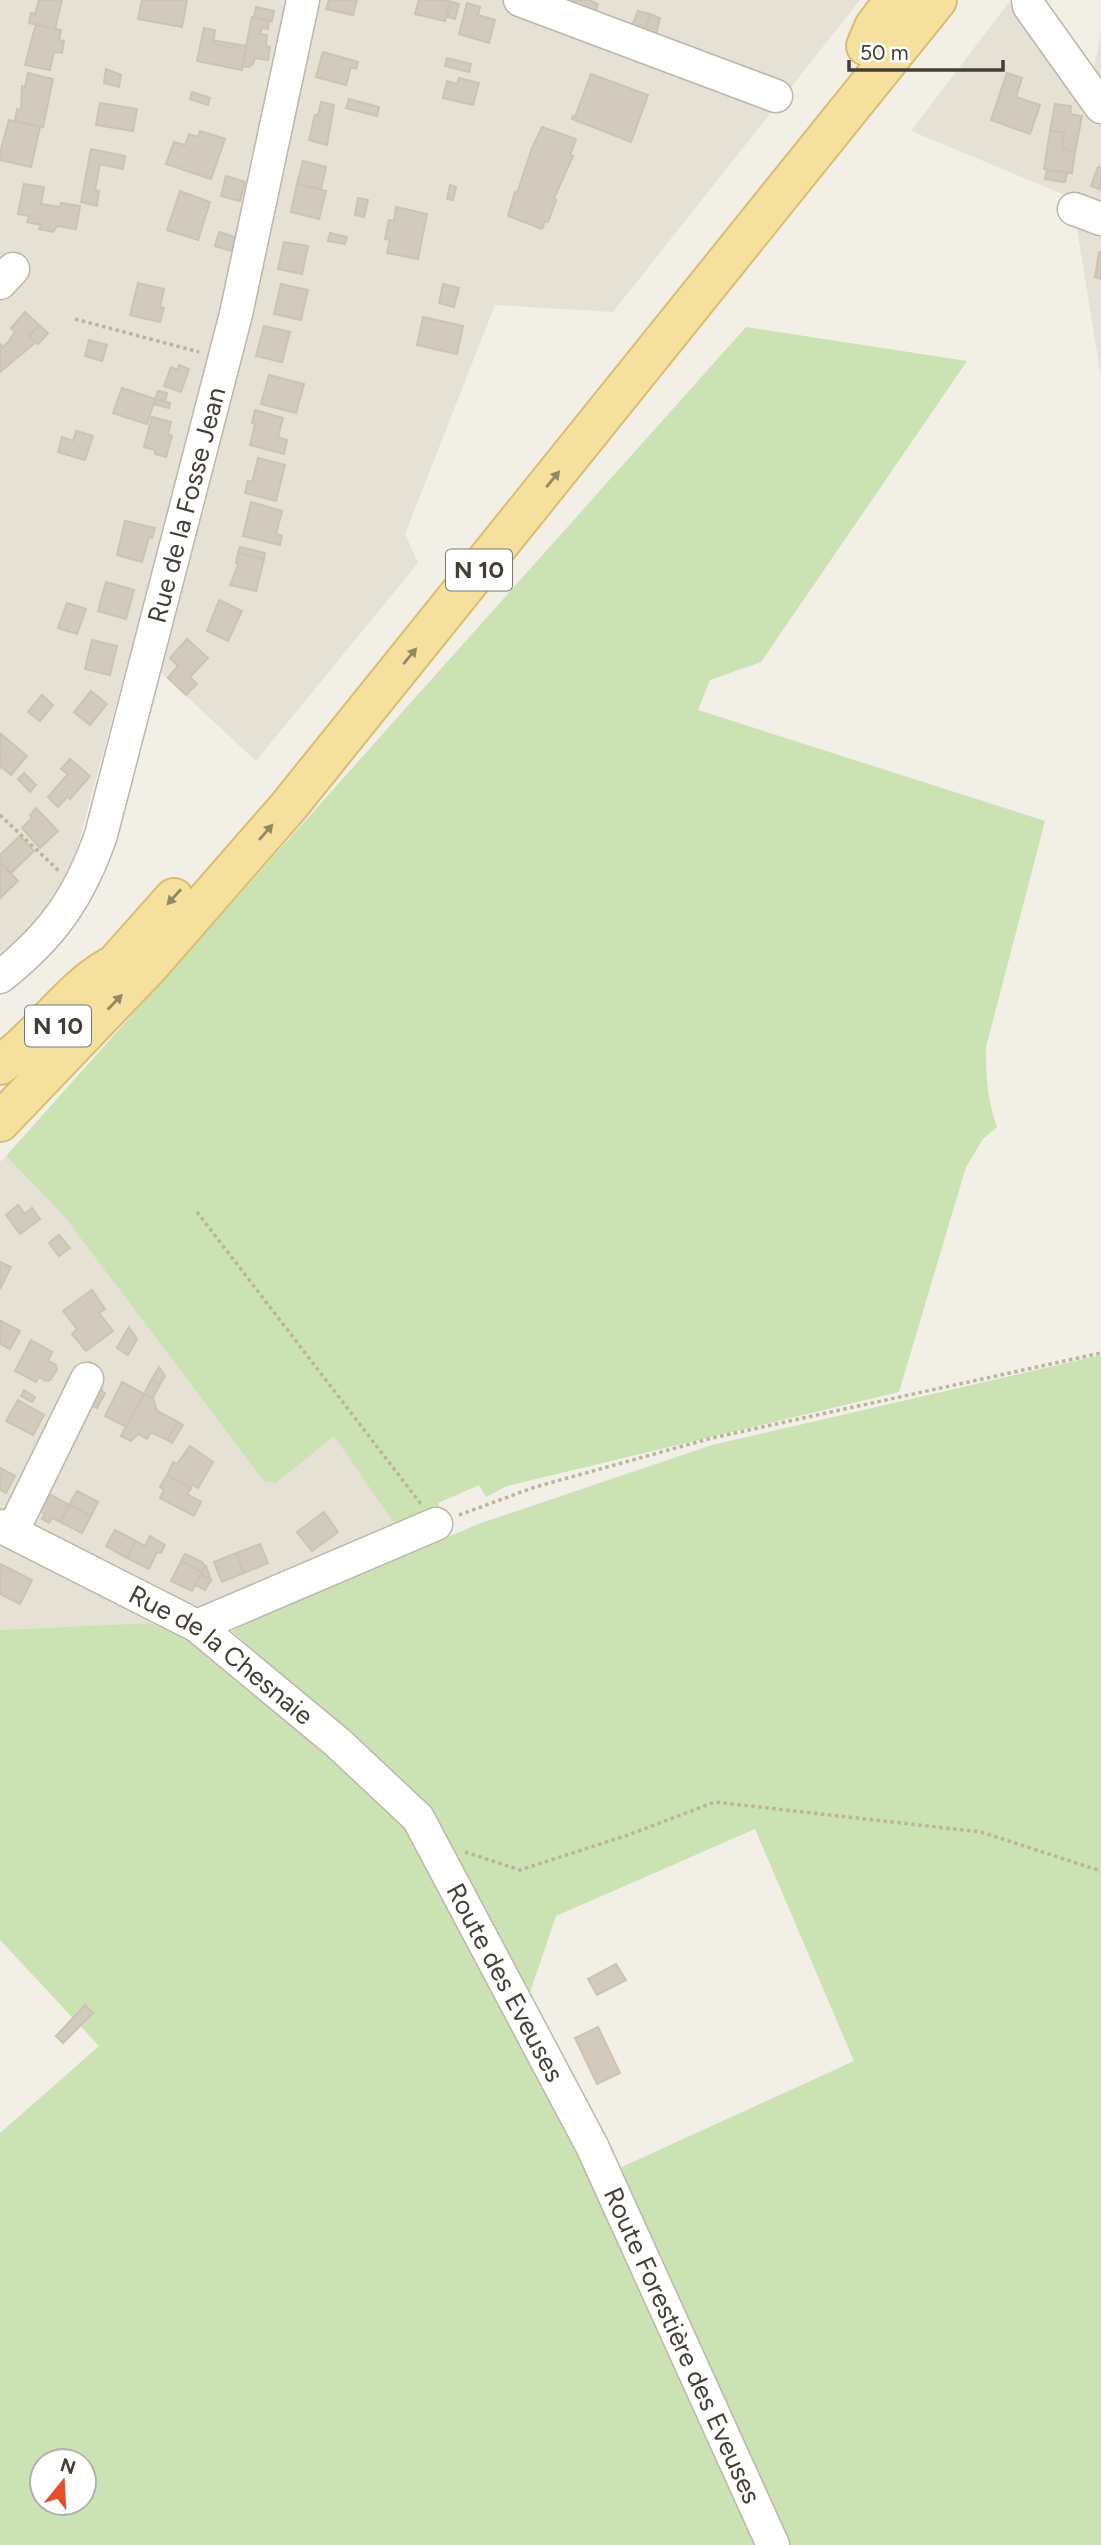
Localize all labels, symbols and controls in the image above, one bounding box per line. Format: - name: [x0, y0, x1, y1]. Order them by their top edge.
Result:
- scale bar: [849, 28, 1003, 72]
- text: 50 m: [860, 40, 909, 65]
- street label: Rue de la Fosse Jean: [141, 384, 232, 626]
- one-way arrow: [545, 470, 560, 488]
- road number: N 10: [446, 550, 512, 590]
- one-way arrow: [403, 647, 418, 665]
- one-way arrow: [258, 823, 274, 841]
- one-way arrow: [166, 888, 182, 906]
- one-way arrow: [106, 994, 122, 1011]
- road number: N 10: [25, 1006, 91, 1046]
- street label: Rue de la Chesnaie: [124, 1578, 320, 1732]
- street label: Route des Eveuses: [440, 1878, 571, 2087]
- street label: Route Forestière des Eveuses: [597, 2182, 768, 2509]
- north arrow: [28, 2447, 98, 2517]
- text: N: [58, 2453, 79, 2480]

